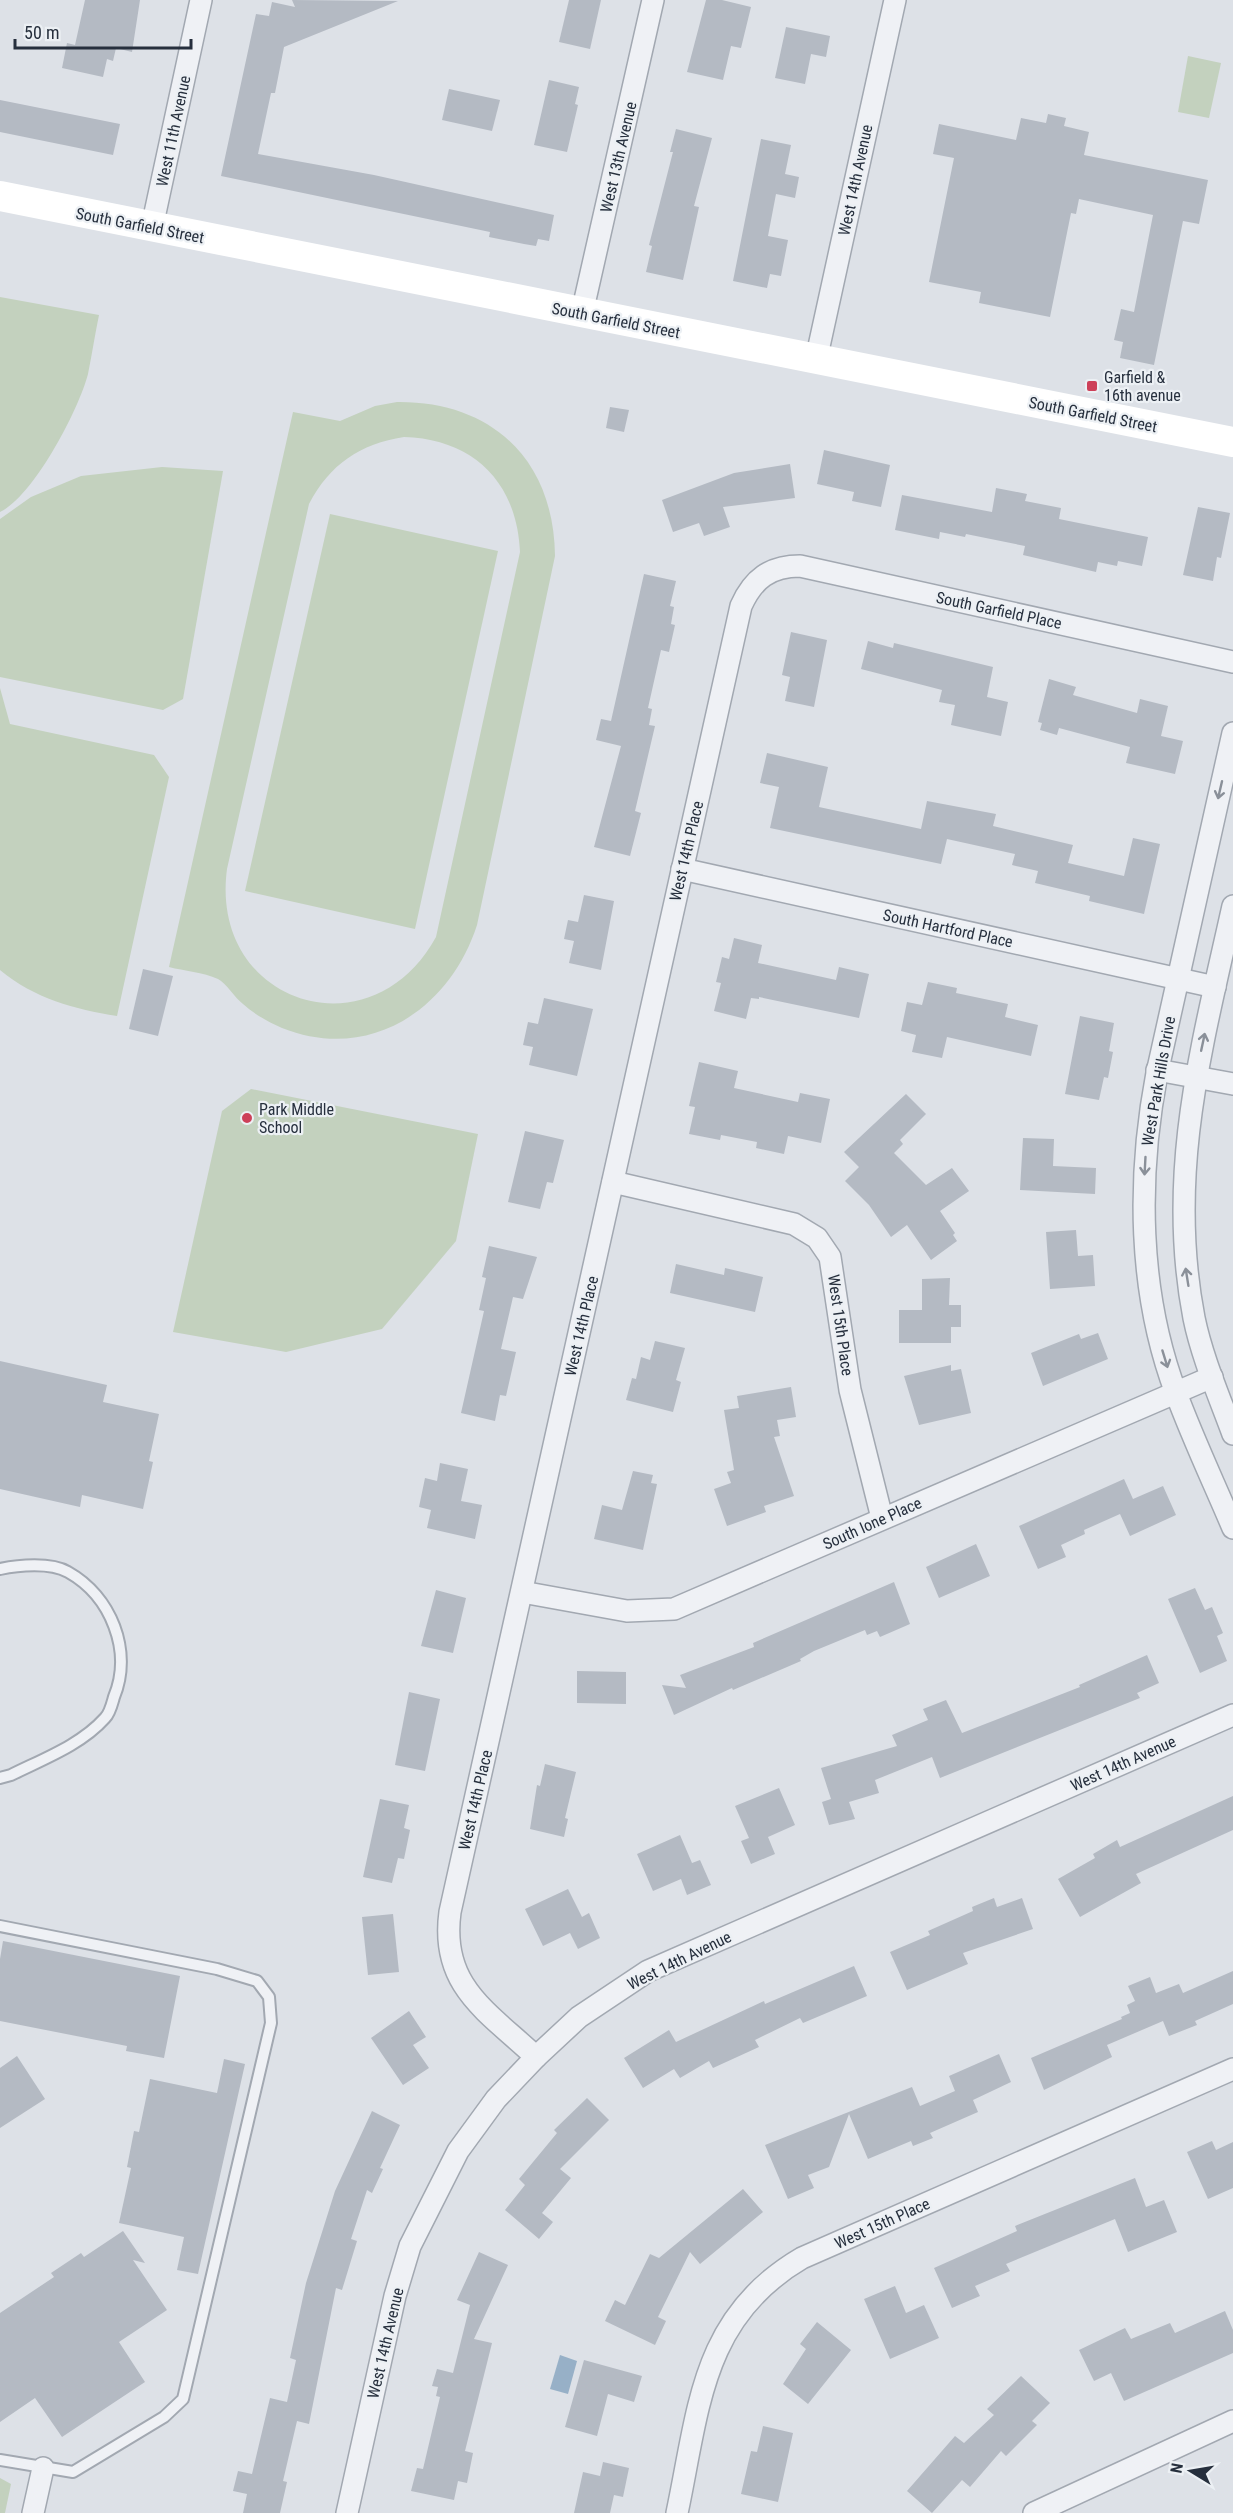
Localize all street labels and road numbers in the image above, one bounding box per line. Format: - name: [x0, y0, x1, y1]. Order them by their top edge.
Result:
- street label: West 11th Avenue: [152, 74, 195, 188]
- street label: West 13th Avenue: [597, 100, 640, 214]
- street label: West 14th Avenue: [834, 123, 877, 237]
- street label: South Garfield Street: [74, 204, 206, 247]
- street label: South Garfield Street: [550, 299, 682, 342]
- street label: South Garfield Street: [1027, 393, 1159, 436]
- street label: South Garfield Place: [934, 588, 1063, 633]
- street label: West 14th Place: [666, 799, 707, 903]
- street label: South Hartford Place: [881, 905, 1015, 952]
- street label: West Park Hills Drive: [1138, 1015, 1179, 1147]
- street label: West 15th Place: [824, 1273, 857, 1377]
- street label: West 14th Place: [561, 1274, 602, 1378]
- street label: South Ione Place: [820, 1493, 925, 1554]
- street label: West 14th Avenue: [1068, 1732, 1179, 1795]
- street label: West 14th Place: [455, 1748, 496, 1852]
- street label: West 14th Avenue: [624, 1927, 734, 1994]
- street label: West 15th Place: [832, 2194, 933, 2253]
- street label: West 14th Avenue: [364, 2286, 407, 2400]

